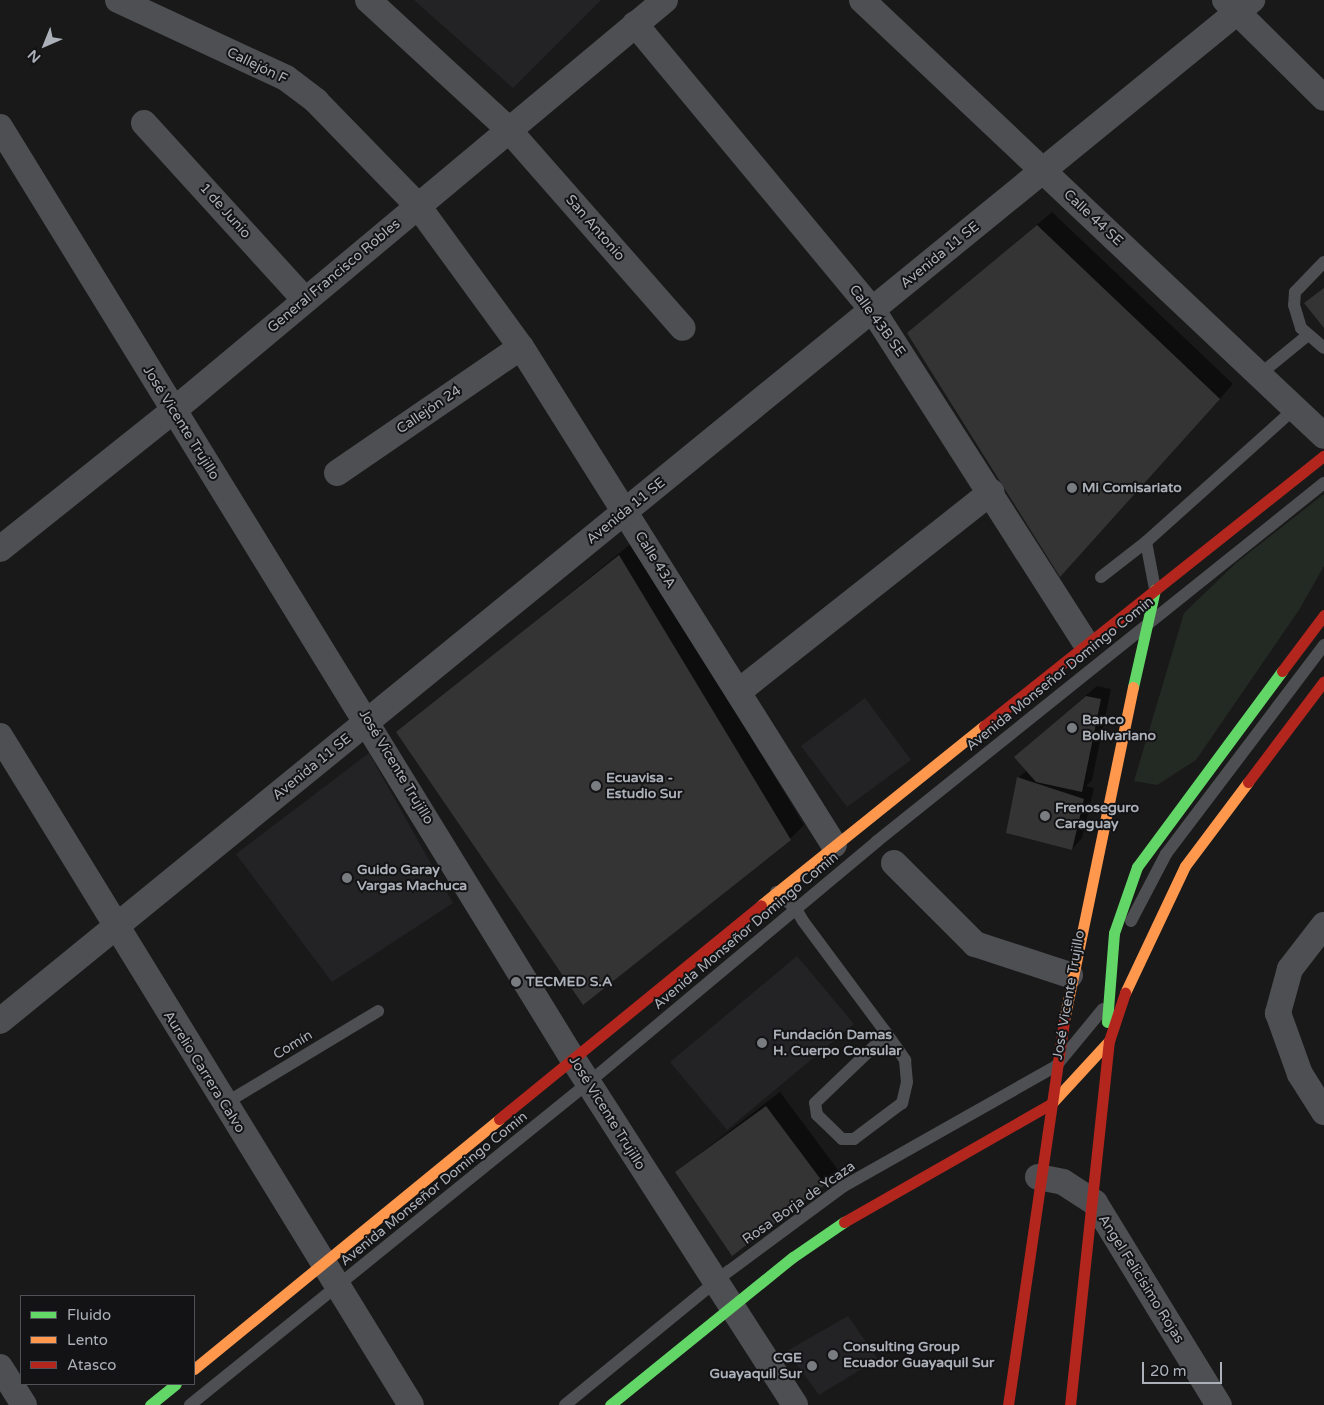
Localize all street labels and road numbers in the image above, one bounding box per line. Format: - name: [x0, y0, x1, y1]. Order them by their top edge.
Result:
- street label: Callejón F: [224, 44, 290, 88]
- street label: 1 de Junio: [196, 180, 254, 242]
- street label: Calle 44 SE: [1060, 186, 1126, 250]
- street label: San Antonio: [562, 192, 628, 264]
- street label: General Francisco Robles: [264, 216, 404, 336]
- street label: Avenida 11 SE: [897, 218, 983, 292]
- street label: Calle 43B SE: [845, 282, 909, 360]
- street label: José Vicente Trujillo: [139, 363, 223, 483]
- street label: Callejón 24: [393, 382, 465, 438]
- street label: Avenida 11 SE: [583, 474, 669, 548]
- street label: Calle 43A: [631, 528, 679, 592]
- street label: Avenida Monseñor Domingo Comin: [963, 593, 1157, 755]
- street label: José Vicente Trujillo: [355, 707, 437, 827]
- street label: Avenida 11 SE: [269, 730, 355, 804]
- street label: Avenida Monseñor Domingo Comin: [650, 849, 842, 1013]
- street label: José Vicente Trujillo: [1049, 929, 1089, 1061]
- street label: Aurelio Carrera Calvo: [160, 1008, 248, 1136]
- street label: Comín: [270, 1027, 316, 1063]
- street label: José Vicente Trujillo: [565, 1053, 649, 1173]
- street label: Avenida Monseñor Domingo Comin: [337, 1108, 531, 1270]
- street label: Rosa Borja de Ycaza: [739, 1158, 859, 1248]
- street label: Angel Felicísimo Rojas: [1095, 1212, 1187, 1346]

